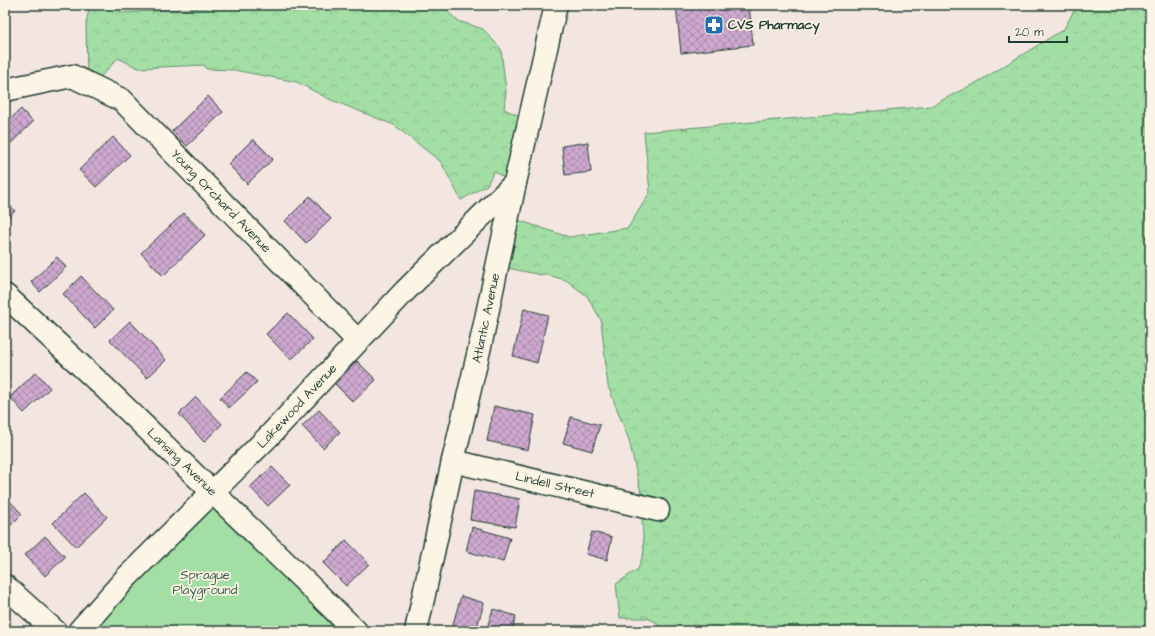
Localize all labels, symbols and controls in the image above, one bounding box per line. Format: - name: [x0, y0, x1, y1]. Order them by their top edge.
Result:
- pharmacy icon: CVS Pharmacy: [703, 14, 725, 36]
- place label: CVS Pharmacy: [728, 16, 820, 35]
- scale bar: [1009, 18, 1067, 44]
- text: 20 m: [1015, 24, 1044, 41]
- street label: Young Orchard Avenue: [166, 145, 275, 257]
- street label: Atlantic Avenue: [468, 271, 504, 365]
- street label: Lakewood Avenue: [253, 360, 341, 452]
- street label: Lansing Avenue: [142, 424, 221, 501]
- street label: Lindell Street: [514, 467, 597, 503]
- park label: Sprague Playground: [172, 566, 238, 600]

